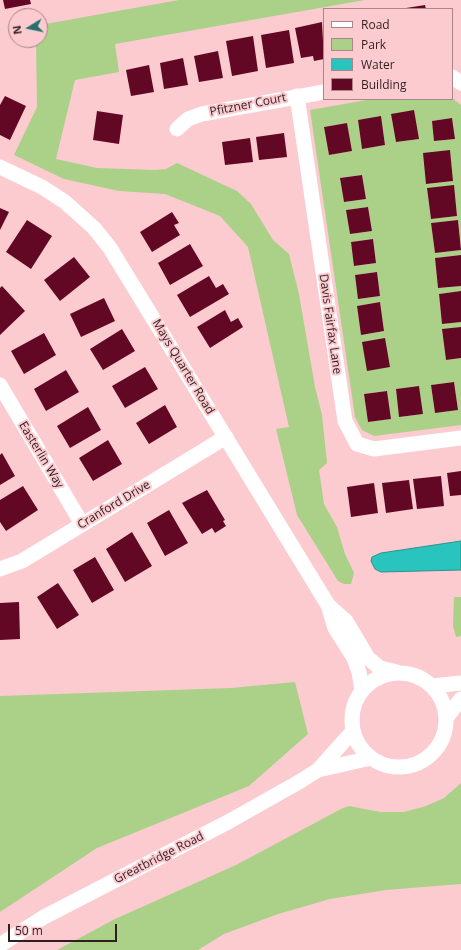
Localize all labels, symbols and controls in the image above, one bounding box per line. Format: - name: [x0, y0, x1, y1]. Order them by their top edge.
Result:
- north arrow: [8, 8, 48, 48]
- legend: [323, 8, 453, 100]
- text: Road: [361, 16, 390, 33]
- text: N: [9, 24, 25, 36]
- text: Park: [361, 36, 386, 53]
- text: Water: [361, 56, 395, 73]
- text: Building: [361, 76, 406, 93]
- street label: Pfitzner Court: [209, 91, 287, 119]
- street label: Davis Fairfax Lane: [316, 273, 344, 375]
- street label: Mays Quarter Road: [149, 317, 217, 417]
- street label: Easterlin Way: [15, 419, 67, 491]
- street label: Cranford Drive: [75, 478, 153, 532]
- street label: Greatbridge Road: [112, 829, 206, 887]
- scale bar: [10, 916, 119, 942]
- text: 50 m: [15, 922, 43, 939]

